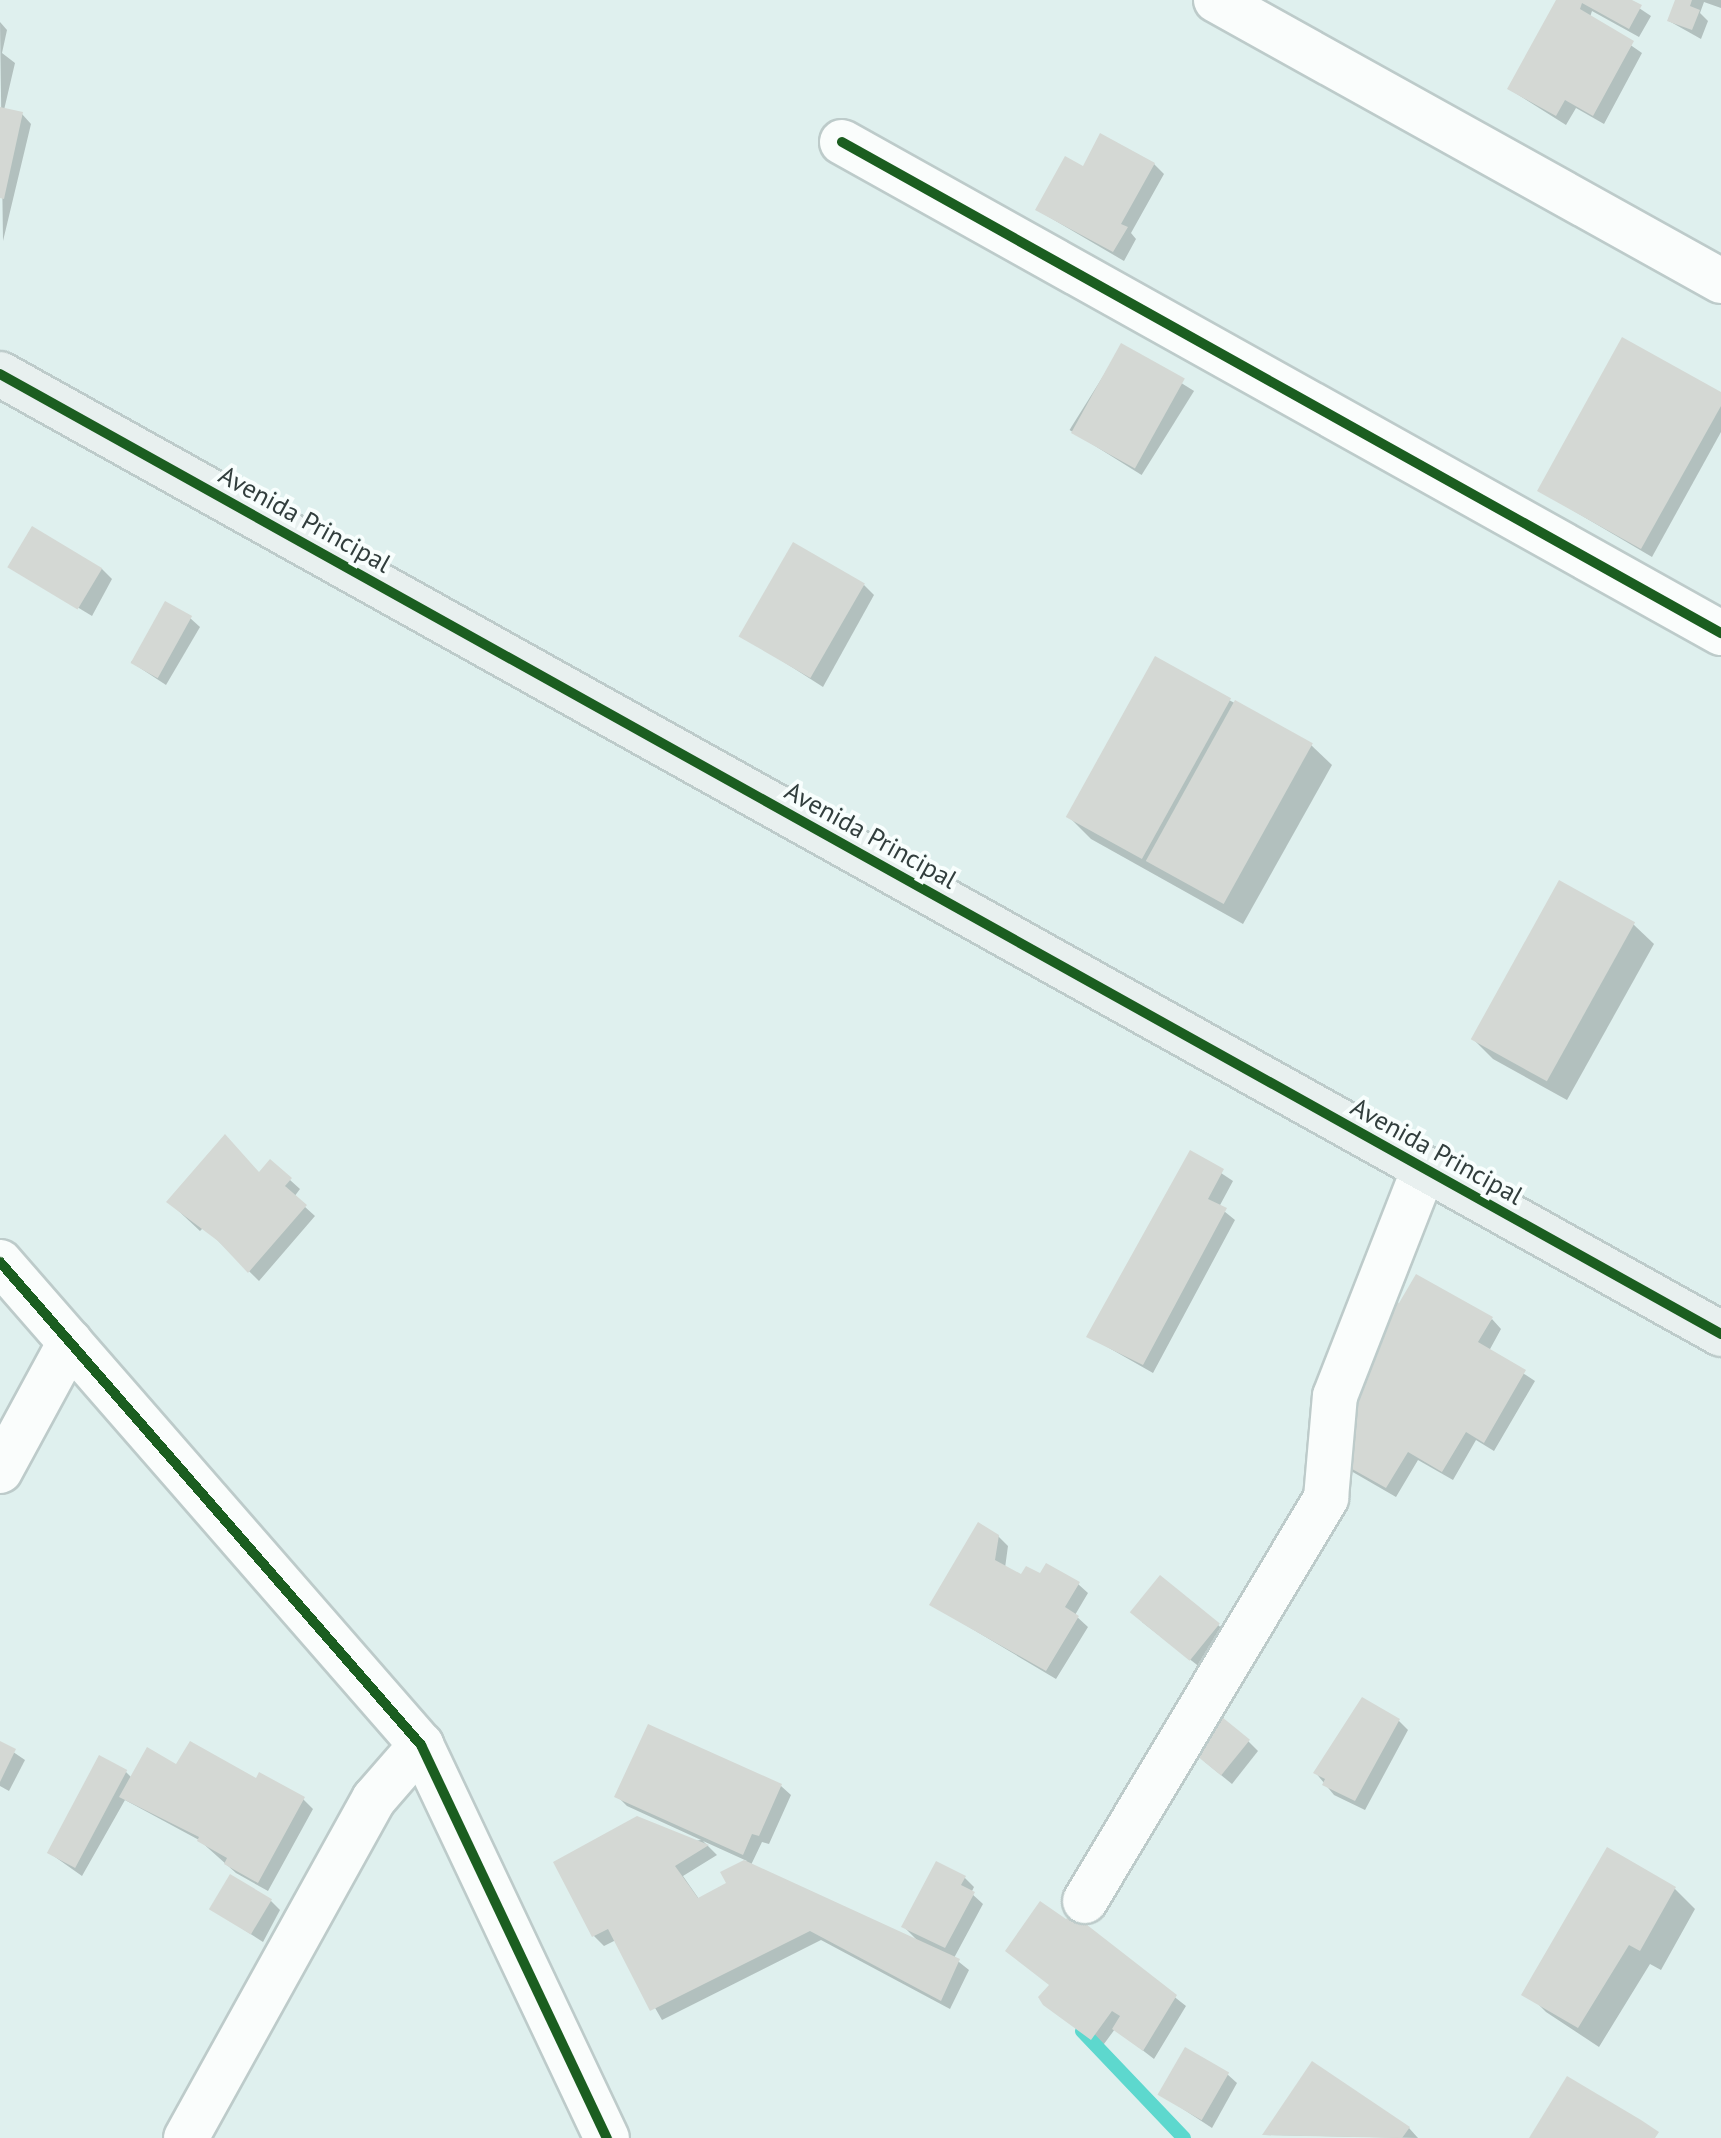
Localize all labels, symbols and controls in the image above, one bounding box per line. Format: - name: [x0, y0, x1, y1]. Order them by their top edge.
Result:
- street label: Avenida Principal: [214, 459, 396, 579]
- street label: Avenida Principal: [780, 775, 962, 895]
- street label: Avenida Principal: [1346, 1091, 1528, 1211]

